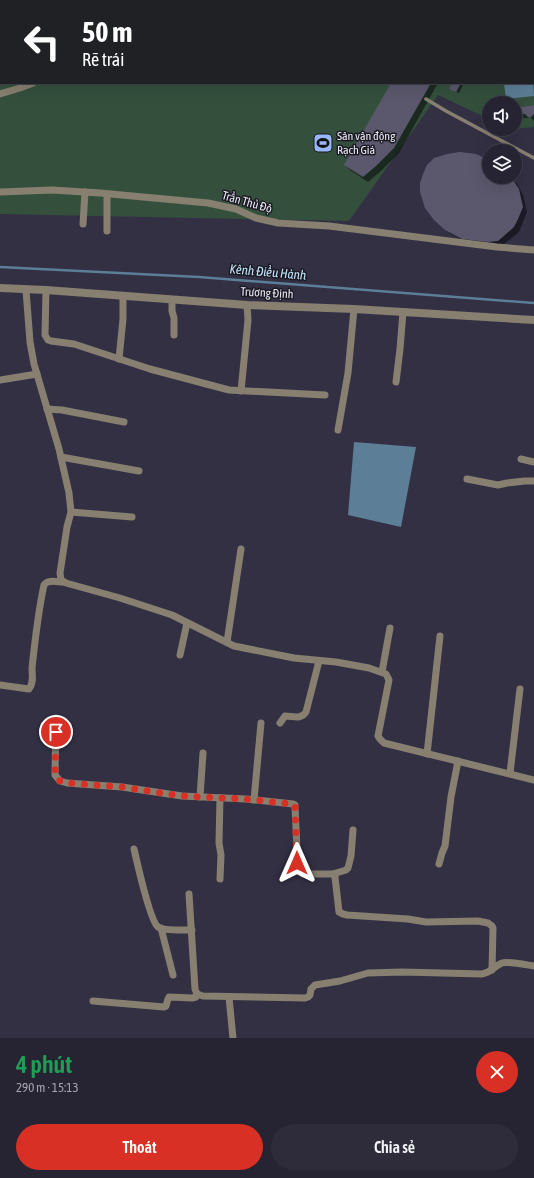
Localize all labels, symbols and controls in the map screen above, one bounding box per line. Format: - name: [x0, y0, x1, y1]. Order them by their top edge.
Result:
- icon: left: [16, 16, 68, 68]
- text: 50 m: [82, 16, 132, 48]
- text: Rẽ trái: [82, 49, 124, 70]
- map controls: [482, 96, 522, 184]
- button: sound: [482, 96, 522, 136]
- place label: Sân vận động Rạch Giá: [337, 129, 396, 157]
- sports icon: Sân vận động Rạch Giá: [312, 132, 334, 154]
- button: layers: [482, 144, 522, 184]
- street label: Trần Thủ Độ: [220, 188, 274, 216]
- water label: Kênh Điều Hành: [229, 261, 308, 283]
- street label: Trương Định: [240, 285, 294, 301]
- pin: [39, 715, 73, 749]
- icon: arrive: [45, 721, 67, 743]
- position arrow: [276, 842, 318, 884]
- text: 4 phút: [16, 1051, 72, 1078]
- button: close: [476, 1051, 518, 1093]
- text: 290 m · 15:13: [16, 1080, 79, 1095]
- button: Thoát: [16, 1124, 263, 1170]
- button: Chia sẻ: [271, 1124, 518, 1170]

